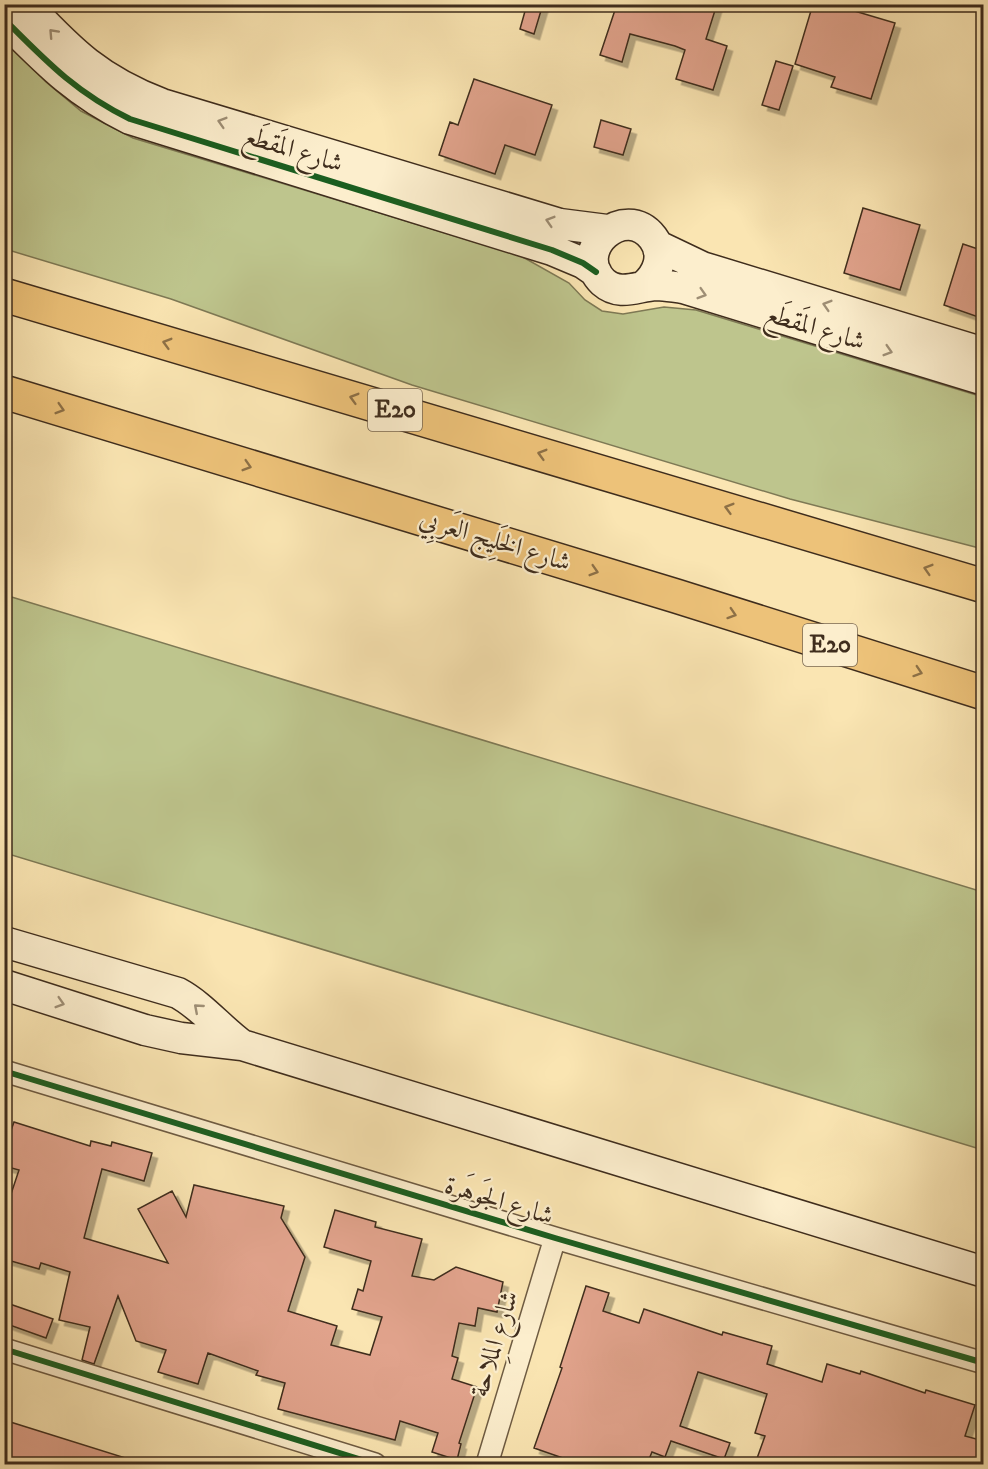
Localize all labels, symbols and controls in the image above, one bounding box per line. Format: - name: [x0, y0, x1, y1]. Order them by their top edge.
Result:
- one-way arrow: [49, 29, 60, 40]
- street label: شارع المَقطَع: [237, 116, 348, 187]
- one-way arrow: [217, 117, 228, 129]
- one-way arrow: [545, 216, 556, 228]
- one-way arrow: [696, 287, 707, 299]
- street label: شارع المَقطَع: [759, 294, 870, 365]
- one-way arrow: [822, 300, 833, 313]
- one-way arrow: [162, 338, 173, 350]
- one-way arrow: [882, 344, 893, 356]
- road number: E20: [368, 389, 422, 431]
- one-way arrow: [350, 393, 360, 406]
- one-way arrow: [55, 402, 65, 414]
- one-way arrow: [537, 448, 547, 461]
- one-way arrow: [241, 459, 252, 471]
- street label: شارع الخَلِيج العَربِي: [414, 500, 575, 585]
- one-way arrow: [724, 503, 735, 515]
- one-way arrow: [588, 564, 599, 576]
- one-way arrow: [923, 564, 934, 576]
- one-way arrow: [726, 607, 737, 619]
- road number: E20: [803, 624, 857, 666]
- one-way arrow: [912, 665, 923, 678]
- one-way arrow: [54, 996, 65, 1008]
- one-way arrow: [194, 1004, 205, 1015]
- street label: شارع الجَوهَرة: [439, 1166, 558, 1237]
- street label: شارع المِلاحة: [463, 1287, 531, 1402]

